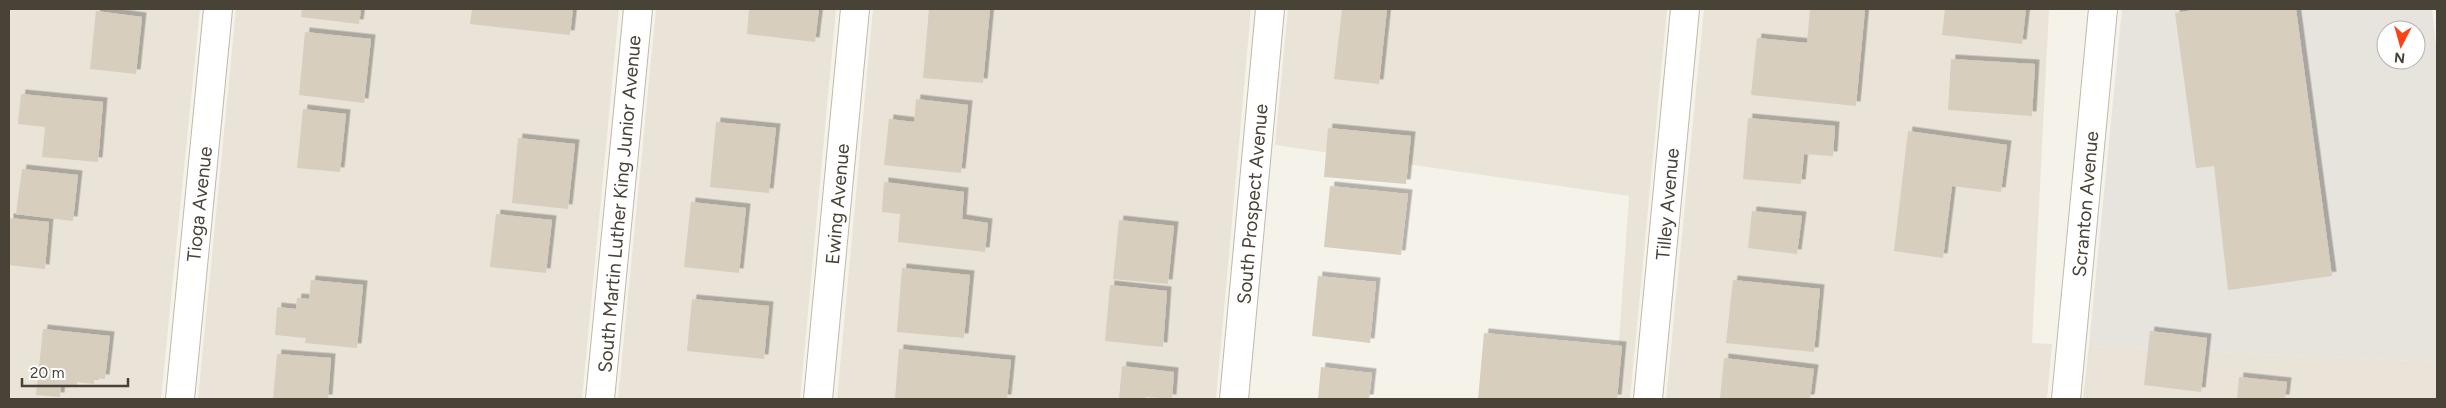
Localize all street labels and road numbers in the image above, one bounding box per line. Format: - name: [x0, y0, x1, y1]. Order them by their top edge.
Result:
- street label: South Martin Luther King Junior Avenue: [593, 34, 646, 374]
- street label: South Prospect Avenue: [1232, 103, 1273, 305]
- street label: Scranton Avenue: [2068, 130, 2103, 278]
- street label: Ewing Avenue: [821, 143, 854, 265]
- street label: Tioga Avenue: [182, 145, 217, 263]
- street label: Tilley Avenue: [1651, 147, 1684, 261]

